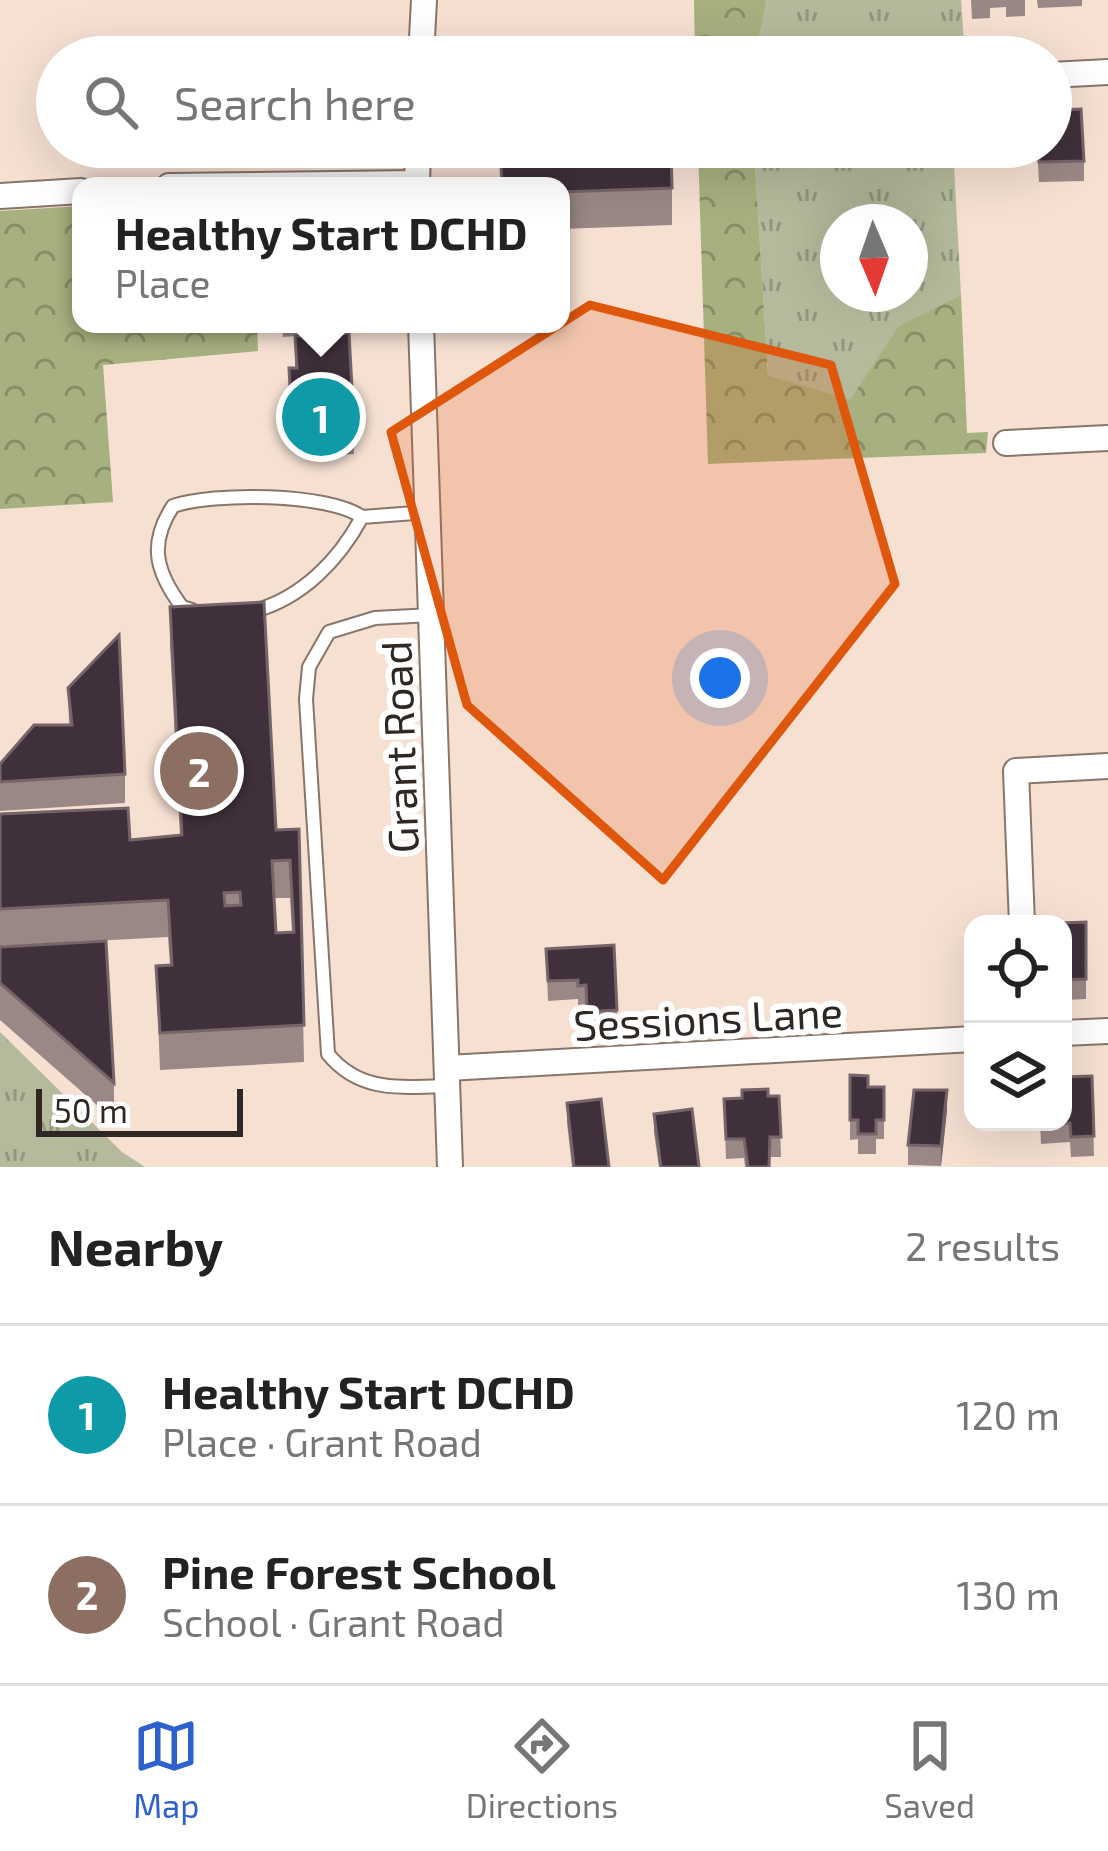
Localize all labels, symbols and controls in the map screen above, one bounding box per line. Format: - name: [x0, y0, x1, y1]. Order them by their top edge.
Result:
- search box: [36, 36, 1072, 168]
- icon: search: [78, 69, 144, 135]
- text: Search here: [174, 75, 416, 129]
- popup: [72, 177, 570, 333]
- north arrow: [820, 204, 928, 312]
- text: Healthy Start DCHD: [115, 205, 527, 259]
- text: Place: [115, 259, 210, 306]
- pin: 1: [282, 372, 360, 462]
- street label: Grant Road: [369, 640, 427, 854]
- your location: [690, 648, 750, 708]
- pin: 2: [160, 726, 238, 816]
- map controls: [964, 915, 1072, 1131]
- button: locate: [964, 915, 1072, 1023]
- street label: Sessions Lane: [572, 985, 844, 1049]
- button: layers: [964, 1023, 1072, 1131]
- scale bar: [36, 1083, 243, 1136]
- text: 50 m: [54, 1090, 128, 1130]
- text: Nearby: [48, 1215, 223, 1276]
- text: 2 results: [905, 1222, 1060, 1269]
- text: Healthy Start DCHD: [162, 1364, 575, 1418]
- text: 1: [79, 1391, 95, 1438]
- text: 120 m: [956, 1391, 1060, 1438]
- text: Place · Grant Road: [162, 1418, 482, 1465]
- text: Pine Forest School: [162, 1544, 556, 1598]
- text: 2: [76, 1571, 98, 1618]
- text: 130 m: [956, 1571, 1060, 1618]
- text: School · Grant Road: [162, 1598, 505, 1645]
- tab: Map: [133, 1713, 199, 1825]
- tab: Directions: [466, 1713, 618, 1825]
- tab: Saved: [884, 1713, 975, 1825]

